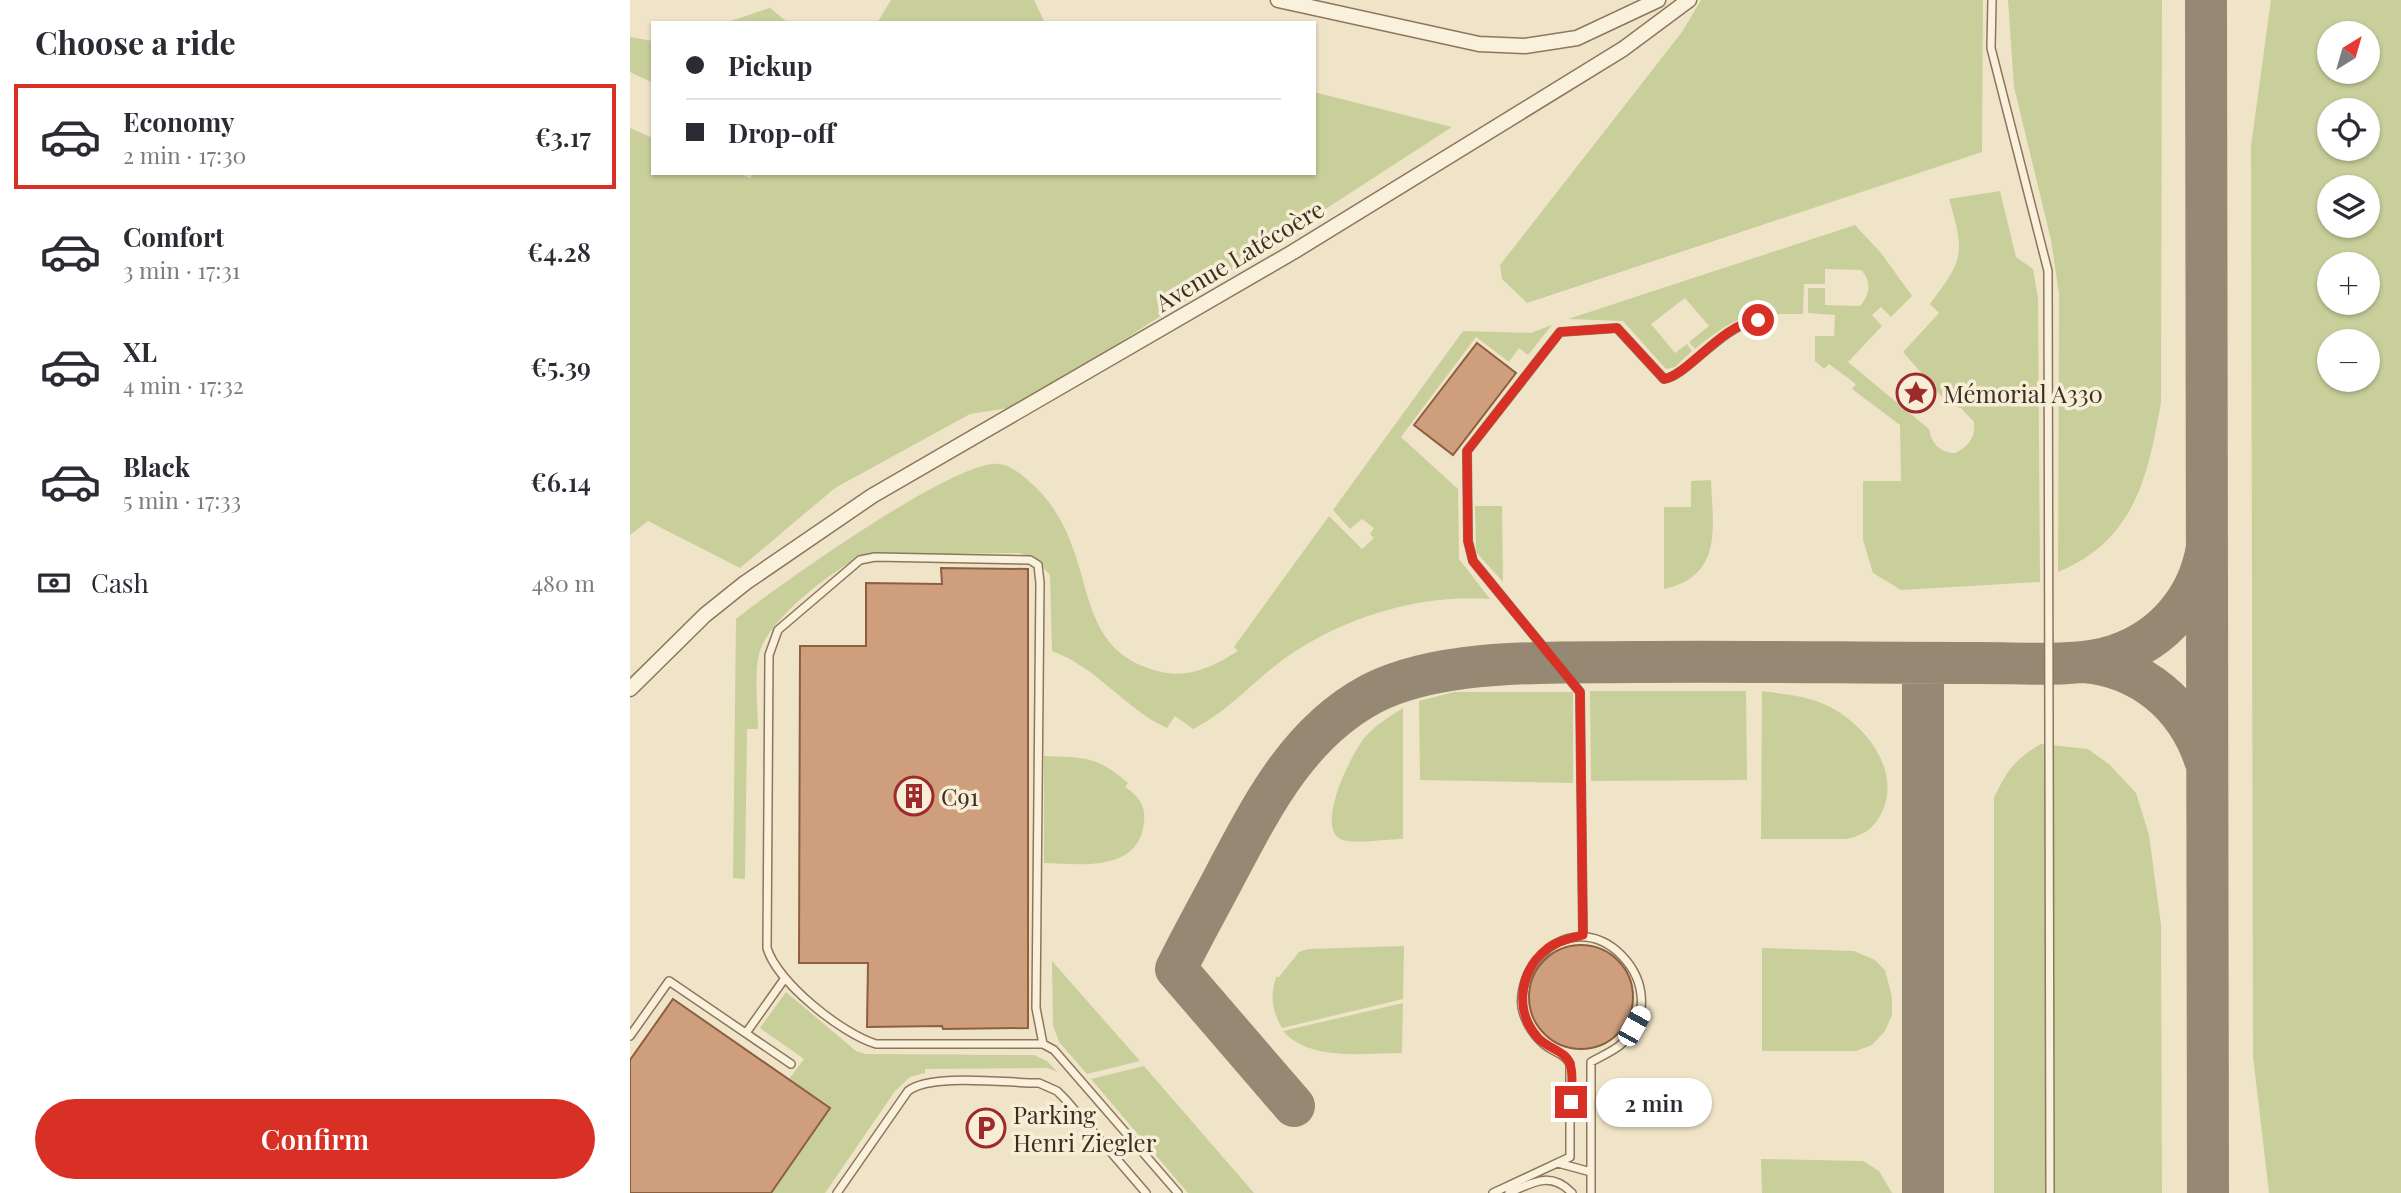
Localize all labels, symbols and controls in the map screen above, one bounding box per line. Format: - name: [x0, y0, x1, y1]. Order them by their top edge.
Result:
- text: Choose a ride: [35, 20, 236, 63]
- north arrow: [2317, 21, 2380, 84]
- map controls: [2317, 21, 2380, 392]
- text: Pickup: [728, 48, 812, 83]
- button: locate: [2317, 98, 2380, 161]
- text: Economy: [123, 104, 234, 139]
- icon: car: [39, 105, 102, 168]
- text: Drop-off: [728, 115, 835, 150]
- text: €3.17: [535, 119, 591, 154]
- text: 2 min · 17:30: [123, 139, 246, 170]
- button: layers: [2317, 175, 2380, 238]
- street label: Avenue Latécoère: [1148, 192, 1329, 318]
- text: Comfort: [123, 219, 224, 254]
- icon: car: [39, 220, 102, 283]
- text: €4.28: [527, 234, 591, 269]
- button: +: [2317, 252, 2380, 315]
- text: 3 min · 17:31: [123, 254, 240, 285]
- route start: [1742, 304, 1774, 336]
- button: −: [2317, 329, 2380, 392]
- text: XL: [123, 334, 157, 369]
- icon: car: [39, 335, 102, 398]
- text: €5.39: [531, 349, 591, 384]
- text: 4 min · 17:32: [123, 369, 244, 400]
- place icon: Mémorial A330: [1895, 372, 1937, 414]
- place label: Mémorial A330: [1943, 377, 2103, 409]
- text: Black: [123, 449, 190, 484]
- icon: car: [39, 450, 102, 513]
- text: €6.14: [530, 464, 591, 499]
- text: 5 min · 17:33: [123, 484, 241, 515]
- icon: cash: [35, 564, 73, 602]
- text: Cash: [91, 565, 149, 600]
- text: 480 m: [532, 567, 595, 598]
- building icon: C91: [893, 775, 935, 817]
- place label: C91: [941, 780, 979, 812]
- car: [1615, 1003, 1654, 1049]
- callout: 2 min: [1595, 1078, 1711, 1126]
- route end: [1555, 1086, 1587, 1118]
- text: 2 min: [1625, 1087, 1683, 1118]
- place label: Parking Henri Ziegler: [1013, 1098, 1157, 1158]
- button: Confirm: [35, 1099, 595, 1179]
- parking icon: Parking Henri Ziegler: [965, 1107, 1007, 1149]

